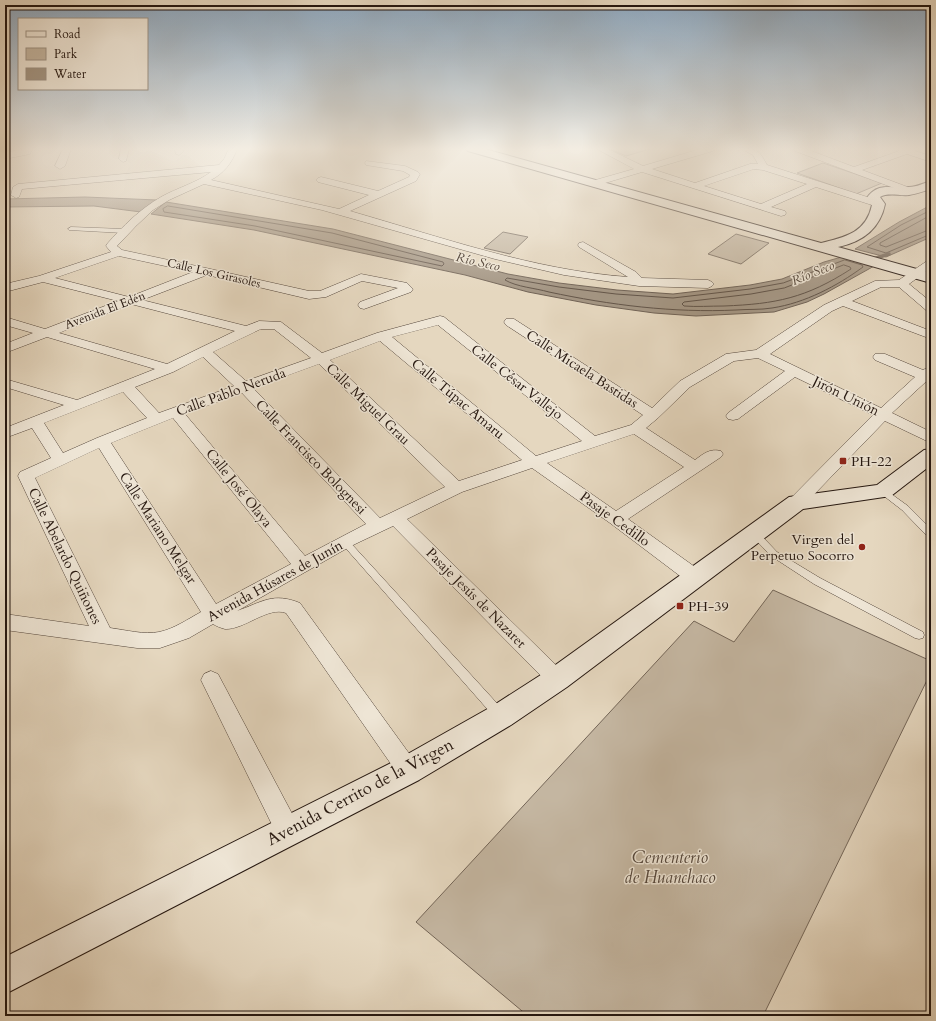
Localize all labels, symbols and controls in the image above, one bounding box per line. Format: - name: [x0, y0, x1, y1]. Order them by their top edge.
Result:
- legend: [18, 18, 148, 90]
- text: Road: [54, 26, 81, 42]
- text: Park: [54, 46, 78, 62]
- text: Water: [53, 66, 87, 82]
- water label: Río Seco: [454, 248, 502, 276]
- street label: Calle Los Girasoles: [166, 254, 262, 292]
- water label: Río Seco: [789, 256, 837, 290]
- street label: Avenida El Edén: [63, 287, 148, 333]
- street label: Calle Micaela Bastidas: [522, 326, 642, 413]
- street label: Calle César Vallejo: [467, 340, 567, 424]
- street label: Calle Túpac Amaru: [407, 354, 509, 444]
- street label: Calle Miguel Grau: [322, 359, 414, 449]
- street label: Calle Pablo Neruda: [174, 363, 288, 421]
- street label: Jirón Unión: [808, 371, 883, 420]
- street label: Calle Francisco Bolognesi: [251, 395, 371, 519]
- street label: Calle José Olaya: [201, 445, 277, 531]
- place label: PH-22: [851, 452, 892, 471]
- marker: PH-22: [838, 456, 848, 466]
- street label: Calle Mariano Melgar: [115, 468, 202, 588]
- street label: Calle Abelardo Quiñones: [24, 485, 106, 628]
- street label: Pasaje Cedillo: [576, 487, 654, 551]
- place label: Virgen del Perpetuo Socorro: [751, 530, 854, 565]
- street label: Avenida Húsares de Junín: [204, 536, 346, 626]
- marker: Virgen del Perpetuo Socorro: [857, 542, 867, 552]
- street label: Pasaje Jesús de Nazaret: [422, 544, 531, 653]
- place label: PH-39: [688, 597, 729, 616]
- marker: PH-39: [675, 601, 685, 611]
- street label: Avenida Cerrito de la Virgen: [262, 733, 458, 851]
- park label: Cementerio de Huanchaco: [624, 846, 716, 889]

